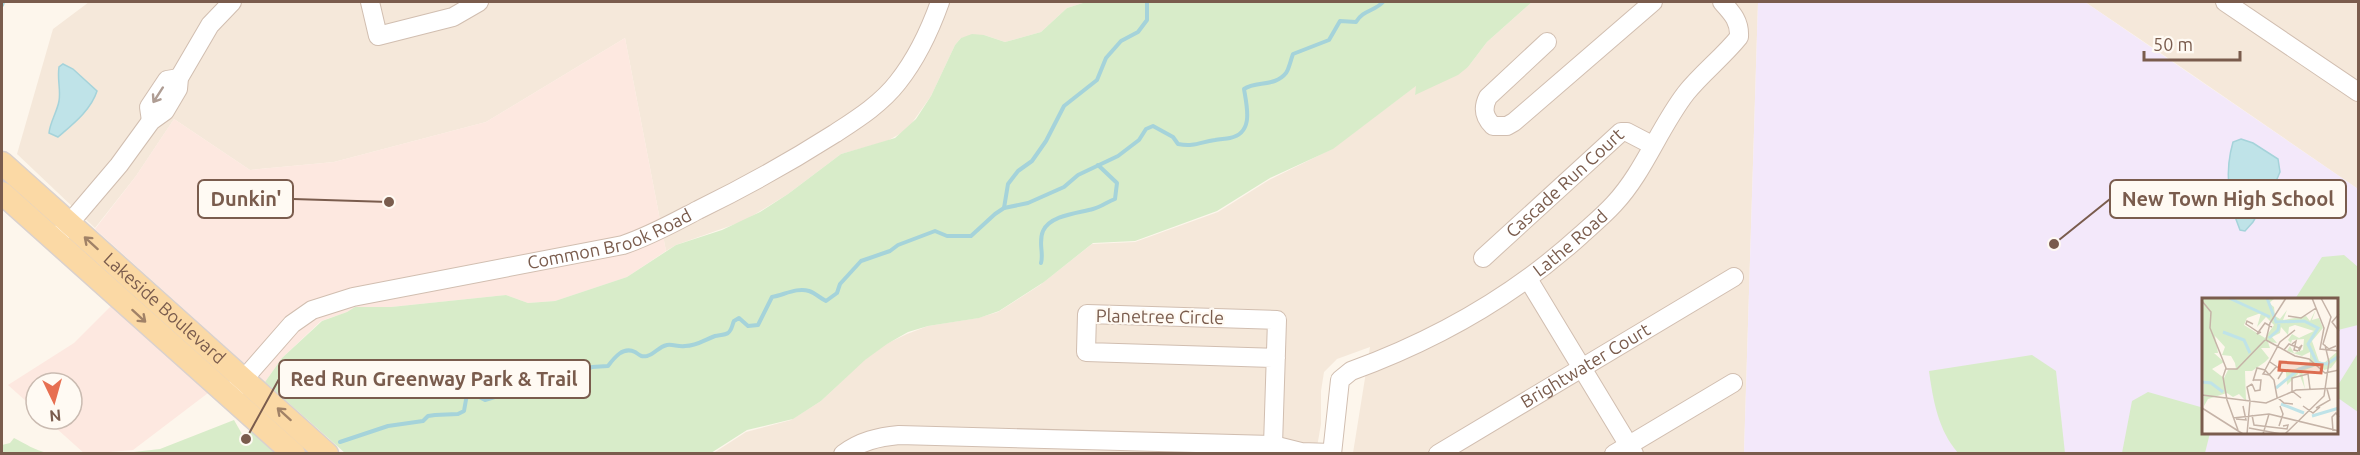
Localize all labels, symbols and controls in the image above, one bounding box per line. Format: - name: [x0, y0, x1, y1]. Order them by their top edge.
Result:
- scale bar: [2144, 24, 2240, 62]
- text: 50 m: [2153, 34, 2193, 54]
- one-way arrow: [151, 86, 164, 103]
- street label: Cascade Run Court: [1501, 124, 1627, 241]
- callout: Dunkin': [198, 180, 293, 218]
- callout: New Town High School: [2110, 180, 2346, 218]
- text: Dunkin': [210, 187, 282, 210]
- text: New Town High School: [2122, 187, 2334, 210]
- street label: Common Brook Road: [525, 204, 695, 272]
- street label: Lathe Road: [1529, 205, 1611, 280]
- one-way arrow: [84, 236, 99, 250]
- street label: Lakeside Boulevard: [100, 248, 230, 367]
- inset map: [2202, 298, 2339, 434]
- street label: Planetree Circle: [1096, 305, 1224, 327]
- one-way arrow: [131, 309, 146, 323]
- street label: Brightwater Court: [1517, 318, 1653, 411]
- callout: Red Run Greenway Park & Trail: [279, 360, 590, 398]
- text: Red Run Greenway Park & Trail: [290, 367, 578, 390]
- north arrow: [24, 371, 84, 431]
- text: N: [49, 406, 62, 425]
- one-way arrow: [276, 407, 291, 421]

